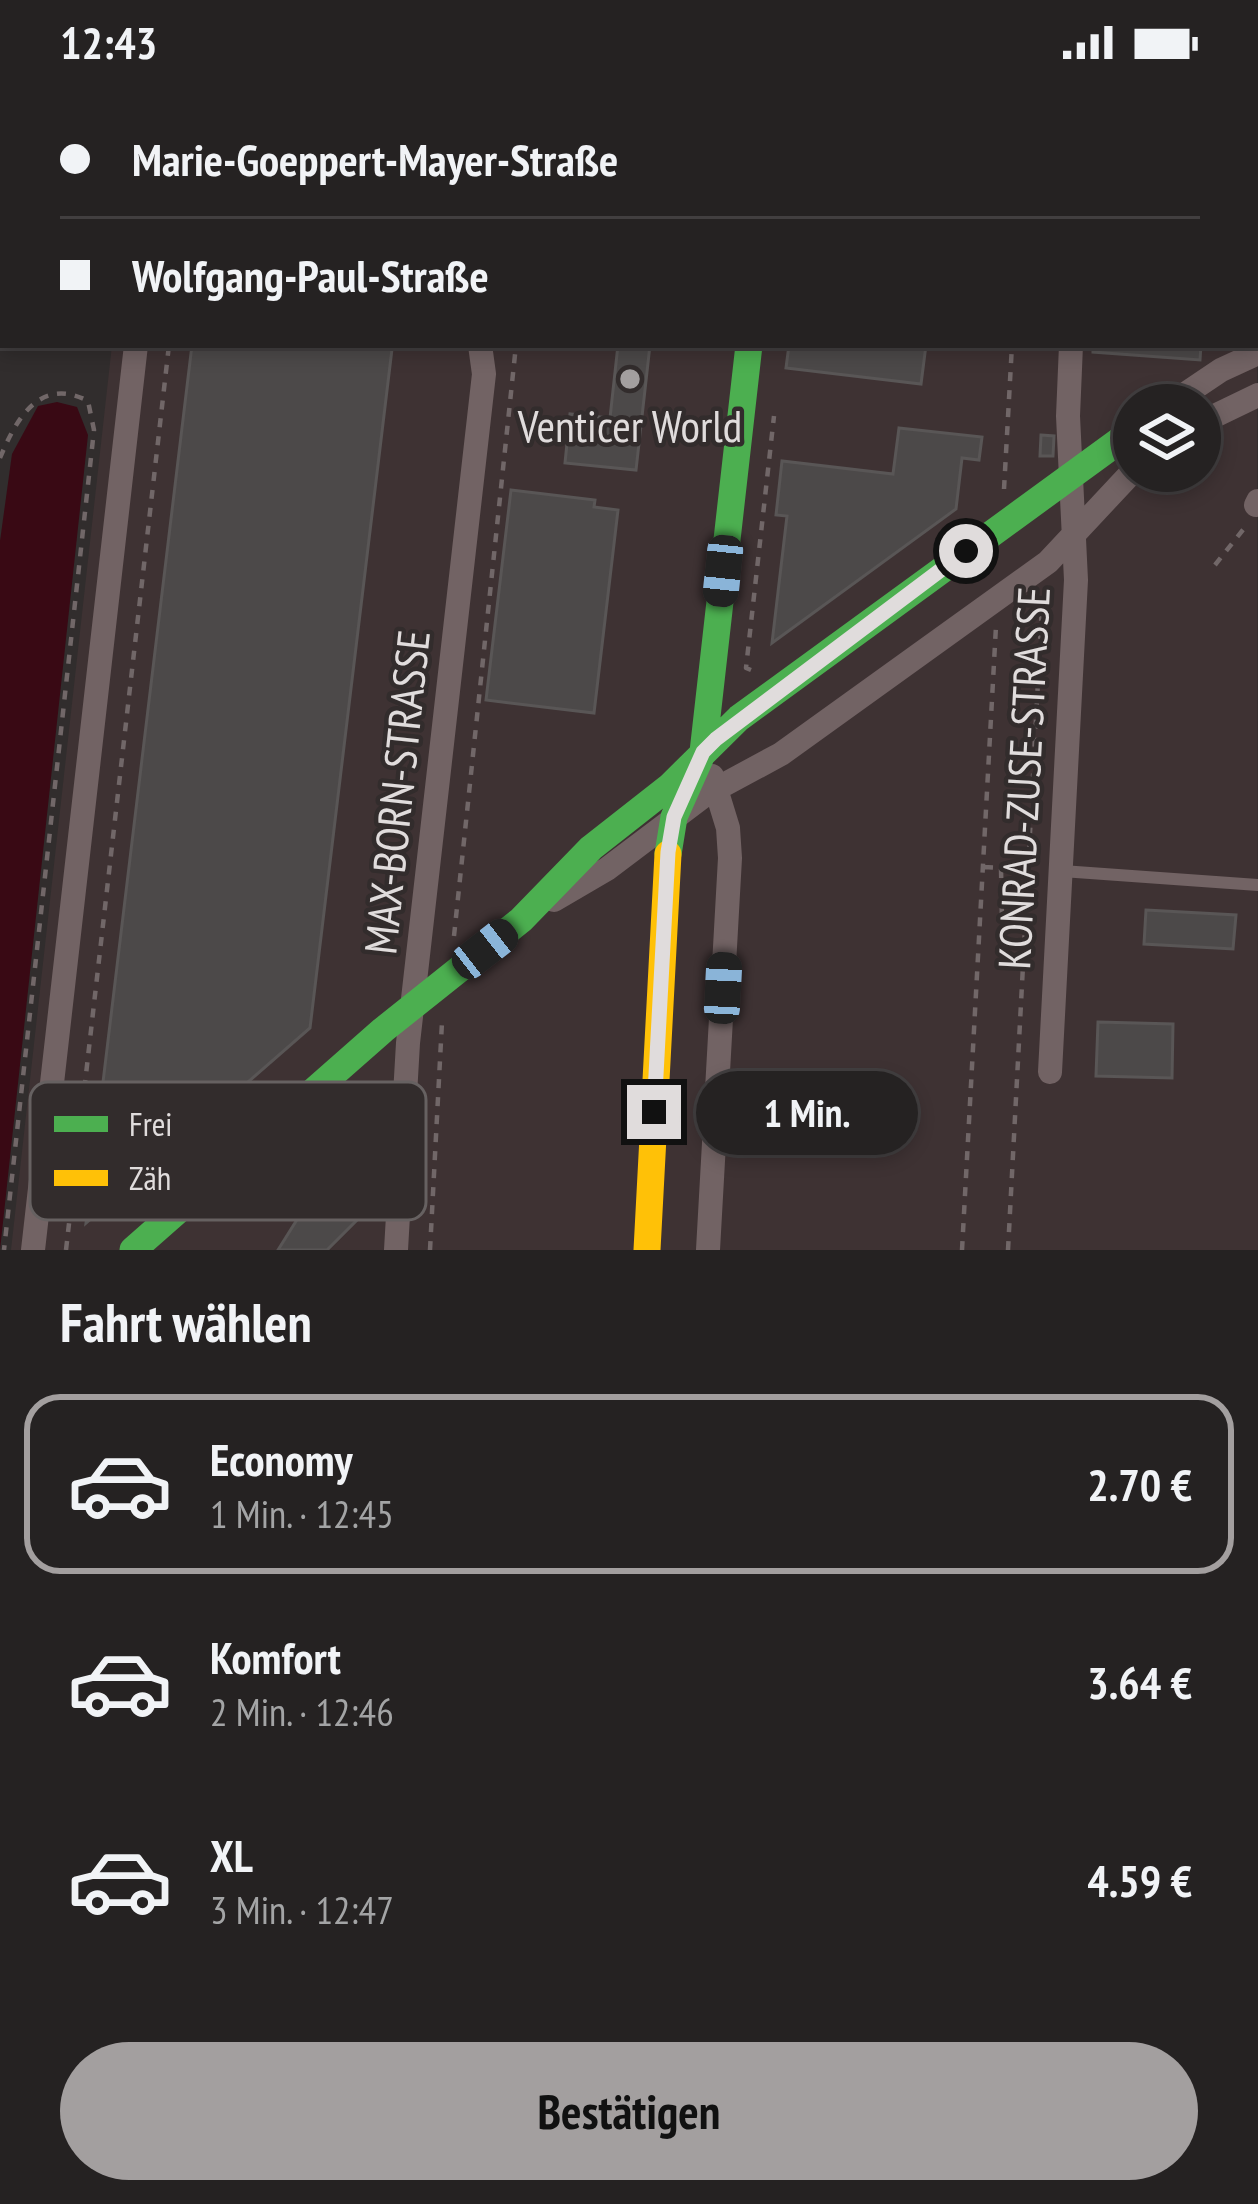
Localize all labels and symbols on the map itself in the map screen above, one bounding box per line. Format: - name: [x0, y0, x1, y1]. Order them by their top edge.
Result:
- marker: Venticer World: [617, 366, 643, 392]
- place label: Venticer World: [517, 396, 742, 454]
- route start: [939, 524, 993, 578]
- car: [701, 533, 745, 609]
- street label: KONRAD-ZUSE-STRASSE: [984, 585, 1062, 971]
- street label: MAX-BORN-STRASSE: [350, 627, 442, 957]
- car: [446, 913, 524, 985]
- car: [703, 951, 743, 1025]
- callout: 1 Min.: [696, 1070, 918, 1154]
- legend: [30, 1082, 426, 1220]
- route end: [627, 1085, 681, 1139]
- text: Frei: [129, 1102, 172, 1145]
- text: Zäh: [129, 1156, 171, 1199]

